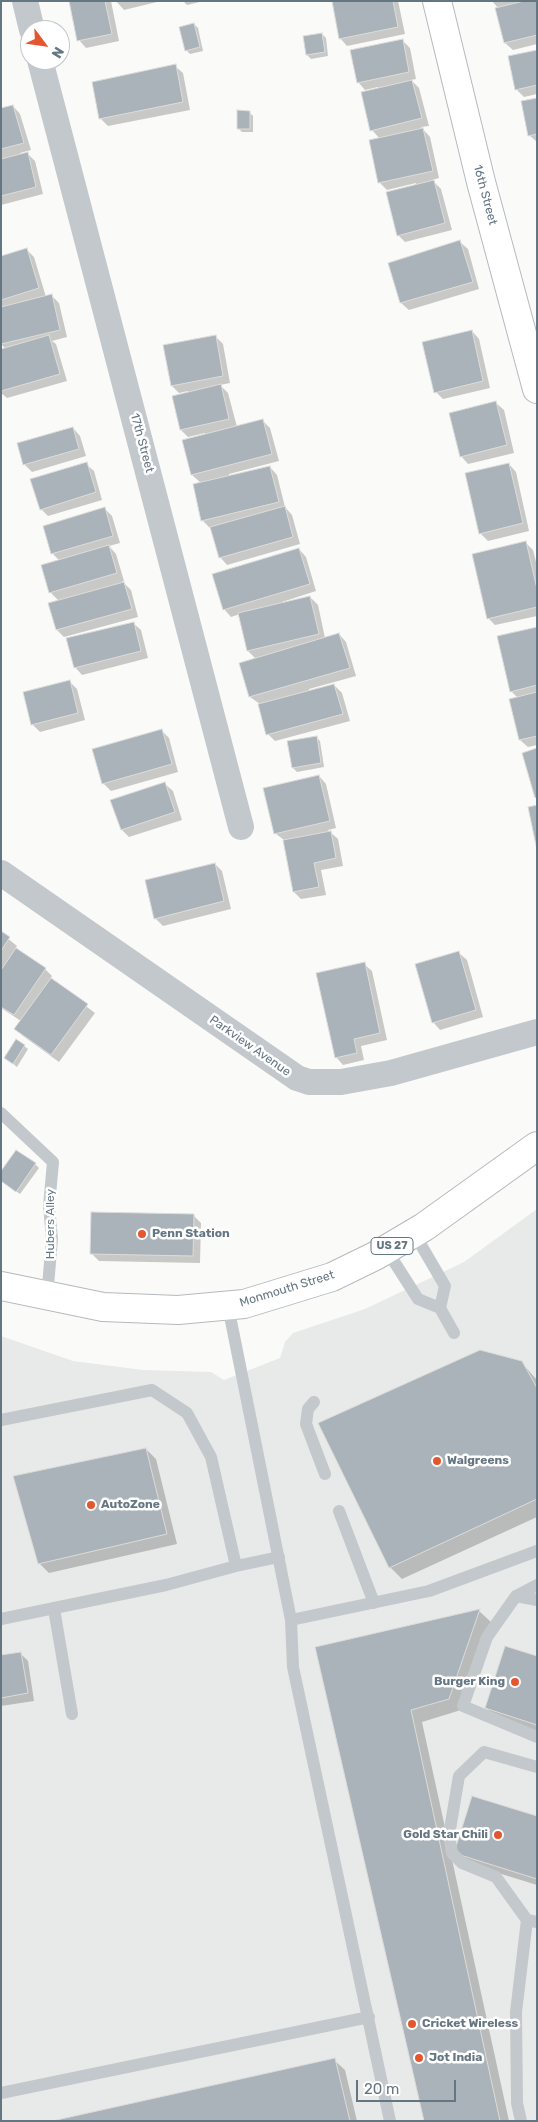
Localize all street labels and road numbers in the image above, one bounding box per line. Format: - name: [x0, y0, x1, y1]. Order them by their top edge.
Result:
- street label: 16th Street: [470, 163, 500, 227]
- street label: 17th Street: [127, 412, 157, 474]
- street label: Parkview Avenue: [207, 1013, 293, 1079]
- street label: Hubers Alley: [44, 1189, 58, 1259]
- road number: US 27: [371, 1238, 413, 1254]
- street label: Monmouth Street: [238, 1268, 336, 1310]

